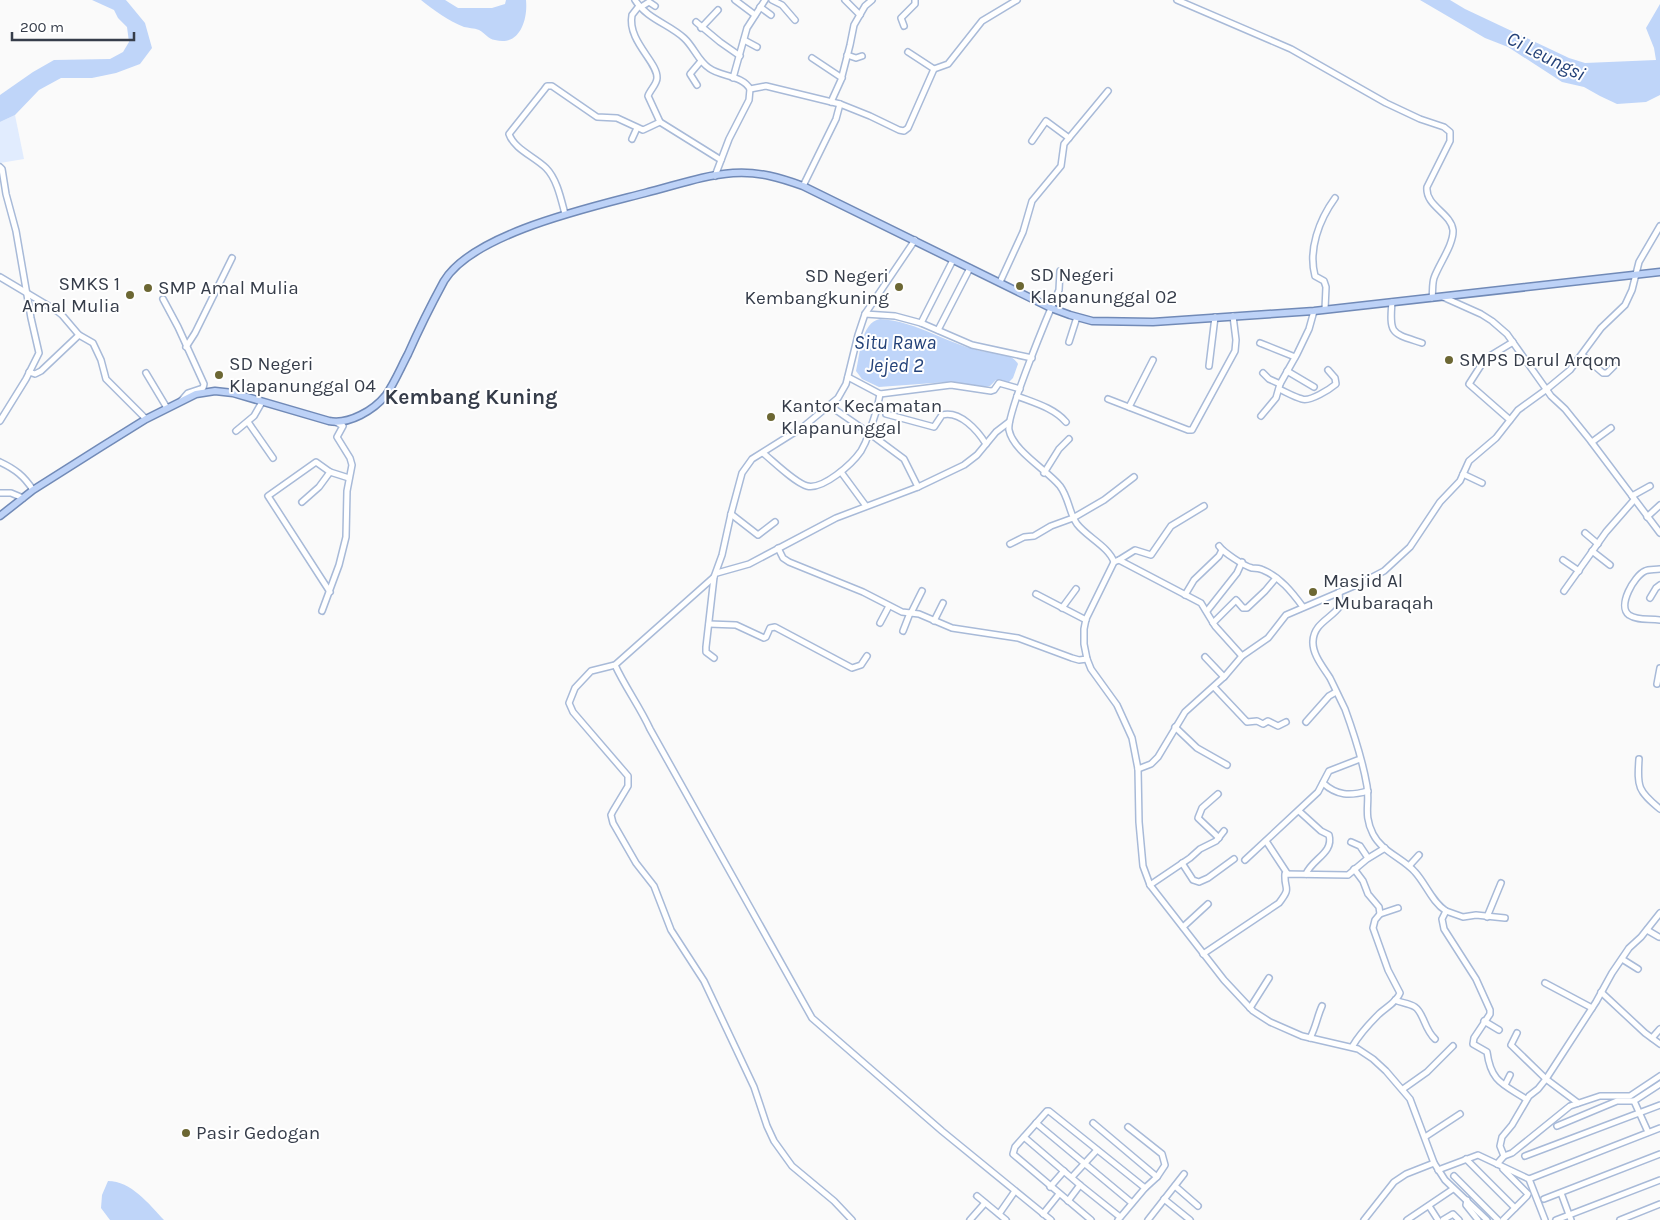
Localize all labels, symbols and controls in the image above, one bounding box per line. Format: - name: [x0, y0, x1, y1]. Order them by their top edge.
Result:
- scale bar: [12, 10, 135, 42]
- text: 200 m: [20, 18, 64, 36]
- water label: Ci Leungsi: [1503, 26, 1589, 86]
- place label: SD Negeri Klapanunggal 02: [1030, 264, 1177, 308]
- place label: SD Negeri Kembangkuning: [744, 265, 889, 309]
- place label: SMKS 1 Amal Mulia: [22, 273, 120, 317]
- place label: SMP Amal Mulia: [158, 277, 299, 299]
- marker: SD Negeri Klapanunggal 02: [1014, 280, 1026, 292]
- marker: SD Negeri Kembangkuning: [893, 281, 905, 293]
- marker: SMP Amal Mulia: [142, 282, 154, 294]
- marker: SMKS 1 Amal Mulia: [124, 289, 136, 301]
- water label: Situ Rawa Jejed 2: [854, 331, 936, 377]
- place label: SMPS Darul Arqom: [1459, 349, 1621, 371]
- place label: SD Negeri Klapanunggal 04: [229, 353, 376, 397]
- marker: SMPS Darul Arqom: [1443, 354, 1455, 366]
- marker: SD Negeri Klapanunggal 04: [213, 369, 225, 381]
- district label: Kembang Kuning: [385, 385, 557, 409]
- place label: Kantor Kecamatan Klapanunggal: [781, 395, 942, 439]
- marker: Kantor Kecamatan Klapanunggal: [765, 411, 777, 423]
- place label: Masjid Al - Mubaraqah: [1323, 570, 1434, 614]
- marker: Masjid Al - Mubaraqah: [1307, 586, 1319, 598]
- place label: Pasir Gedogan: [196, 1122, 320, 1144]
- marker: Pasir Gedogan: [180, 1127, 192, 1139]

